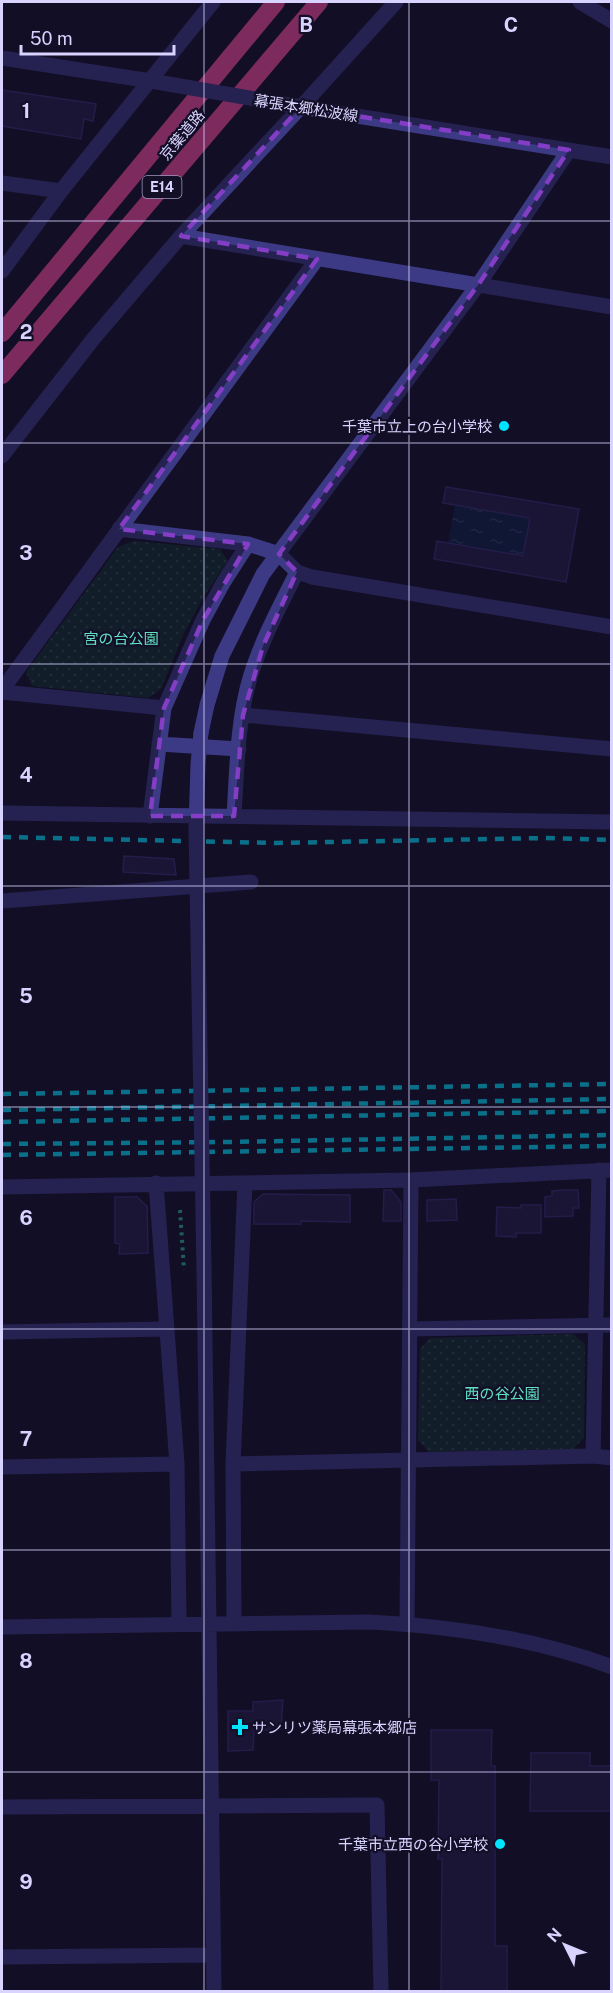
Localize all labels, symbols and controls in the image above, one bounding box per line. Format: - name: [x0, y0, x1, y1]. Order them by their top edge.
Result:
- text: B: [299, 13, 313, 37]
- text: C: [504, 13, 518, 37]
- scale bar: [21, 18, 174, 56]
- text: 50 m: [30, 28, 73, 49]
- street label: 幕張本郷松波線: [253, 91, 359, 125]
- text: 1: [22, 99, 30, 123]
- street label: 京葉道路: [156, 107, 208, 163]
- road number: E14: [142, 176, 182, 198]
- text: 2: [20, 320, 32, 344]
- place label: 千葉市立上の台小学校: [342, 418, 492, 435]
- marker: 千葉市立上の台小学校: [497, 419, 511, 433]
- text: 3: [19, 541, 33, 565]
- park label: 宮の台公園: [83, 630, 159, 647]
- text: 4: [19, 763, 33, 787]
- text: 5: [19, 984, 33, 1008]
- text: 6: [19, 1206, 33, 1230]
- park label: 西の谷公園: [464, 1385, 540, 1402]
- text: 7: [20, 1427, 32, 1451]
- text: 8: [19, 1649, 33, 1673]
- place label: サンリツ薬局幕張本郷店: [252, 1719, 417, 1736]
- marker: サンリツ薬局幕張本郷店: [233, 1720, 247, 1734]
- place label: 千葉市立西の谷小学校: [338, 1836, 488, 1853]
- marker: 千葉市立西の谷小学校: [493, 1837, 507, 1851]
- text: 9: [19, 1870, 33, 1894]
- north arrow: [535, 1915, 595, 1975]
- text: N: [543, 1924, 566, 1946]

